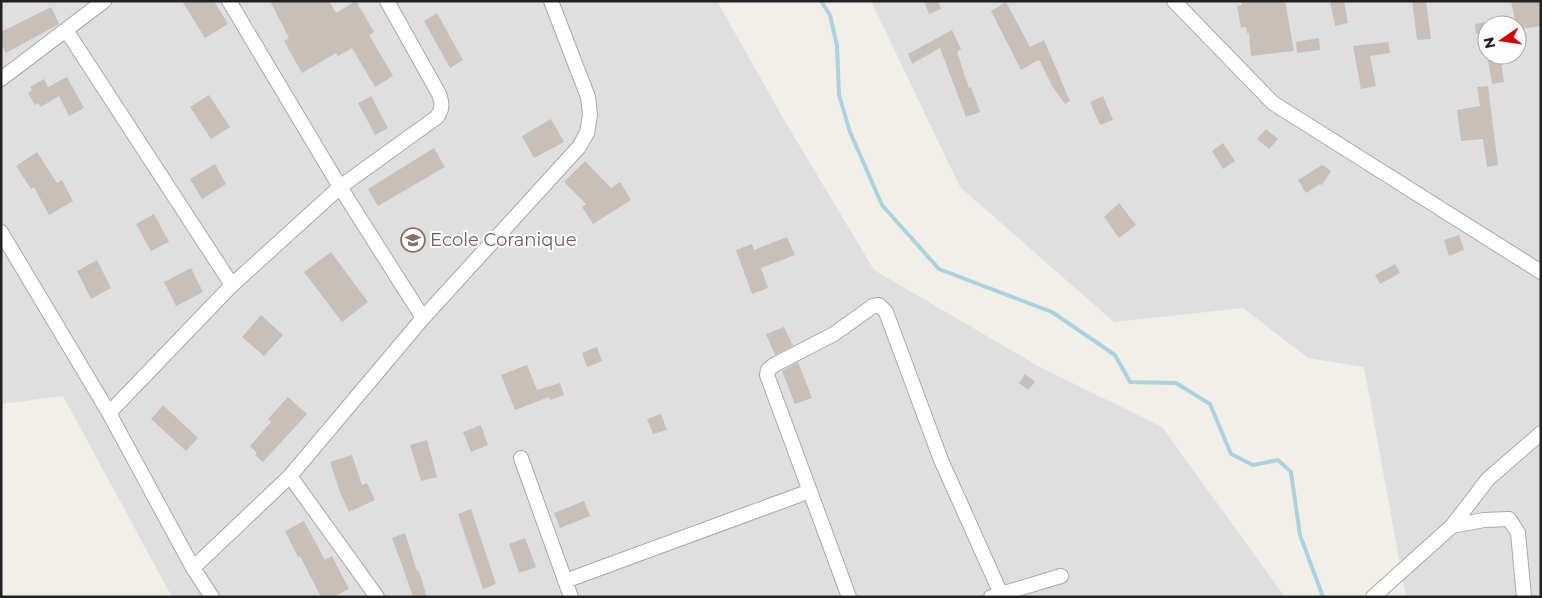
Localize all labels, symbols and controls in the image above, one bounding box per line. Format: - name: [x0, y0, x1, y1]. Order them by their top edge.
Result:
- north arrow: [1477, 15, 1527, 65]
- text: N: [1479, 35, 1499, 50]
- school or university icon: Ecole Coranique: [400, 227, 426, 253]
- place label: Ecole Coranique: [430, 229, 577, 251]

